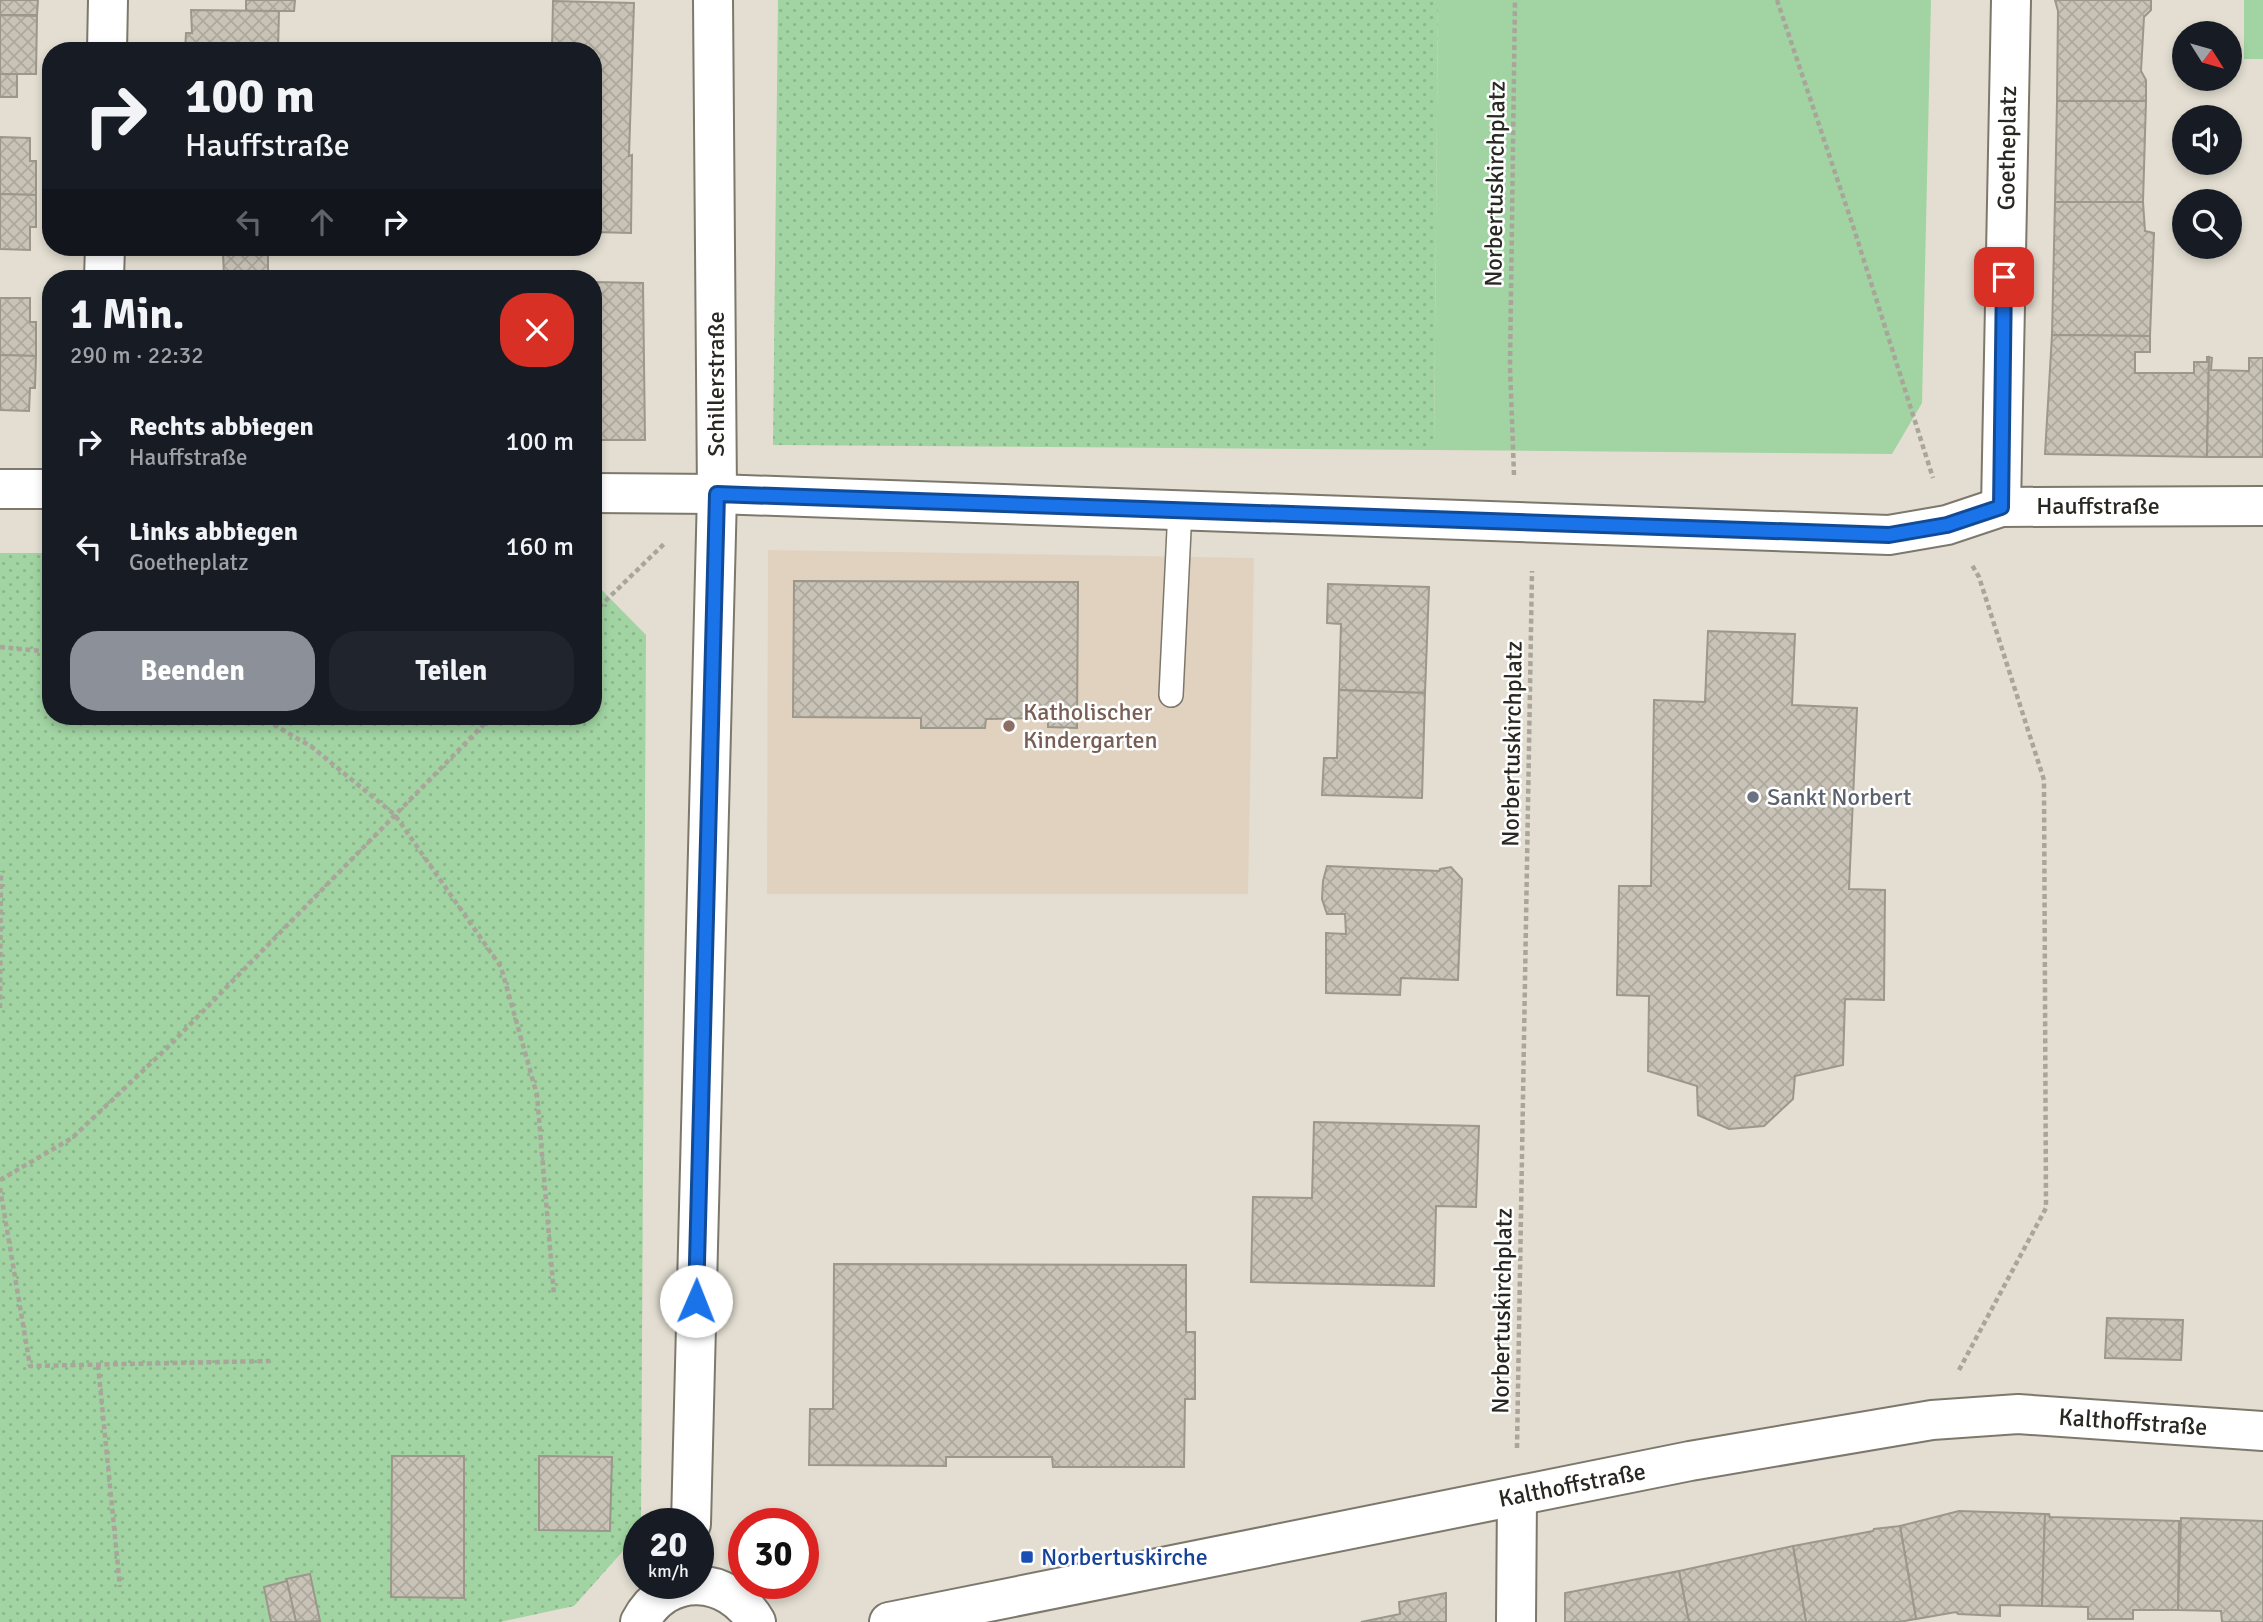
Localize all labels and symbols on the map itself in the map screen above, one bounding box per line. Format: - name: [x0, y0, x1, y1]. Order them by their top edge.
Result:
- north arrow: [2172, 21, 2242, 91]
- street label: Norbertuskirchplatz: [1478, 81, 1512, 287]
- street label: Goetheplatz: [1991, 85, 2023, 211]
- pin: [1974, 247, 2034, 307]
- street label: Schillerstraße: [701, 311, 731, 457]
- street label: Hauffstraße: [2036, 491, 2160, 521]
- street label: Norbertuskirchplatz: [1495, 641, 1529, 847]
- place label: Katholischer Kindergarten: [1023, 697, 1158, 755]
- marker: Katholischer Kindergarten: [1001, 718, 1017, 734]
- place label: Sankt Norbert: [1767, 782, 1911, 812]
- marker: Sankt Norbert: [1745, 789, 1761, 805]
- street label: Norbertuskirchplatz: [1485, 1208, 1519, 1414]
- position arrow: [659, 1264, 733, 1338]
- street label: Kalthoffstraße: [2058, 1402, 2208, 1442]
- street label: Kalthoffstraße: [1496, 1456, 1648, 1514]
- speed limit sign: 30: [728, 1508, 819, 1599]
- place label: Norbertuskirche: [1041, 1542, 1208, 1572]
- marker: Norbertuskirche: [1019, 1549, 1035, 1565]

